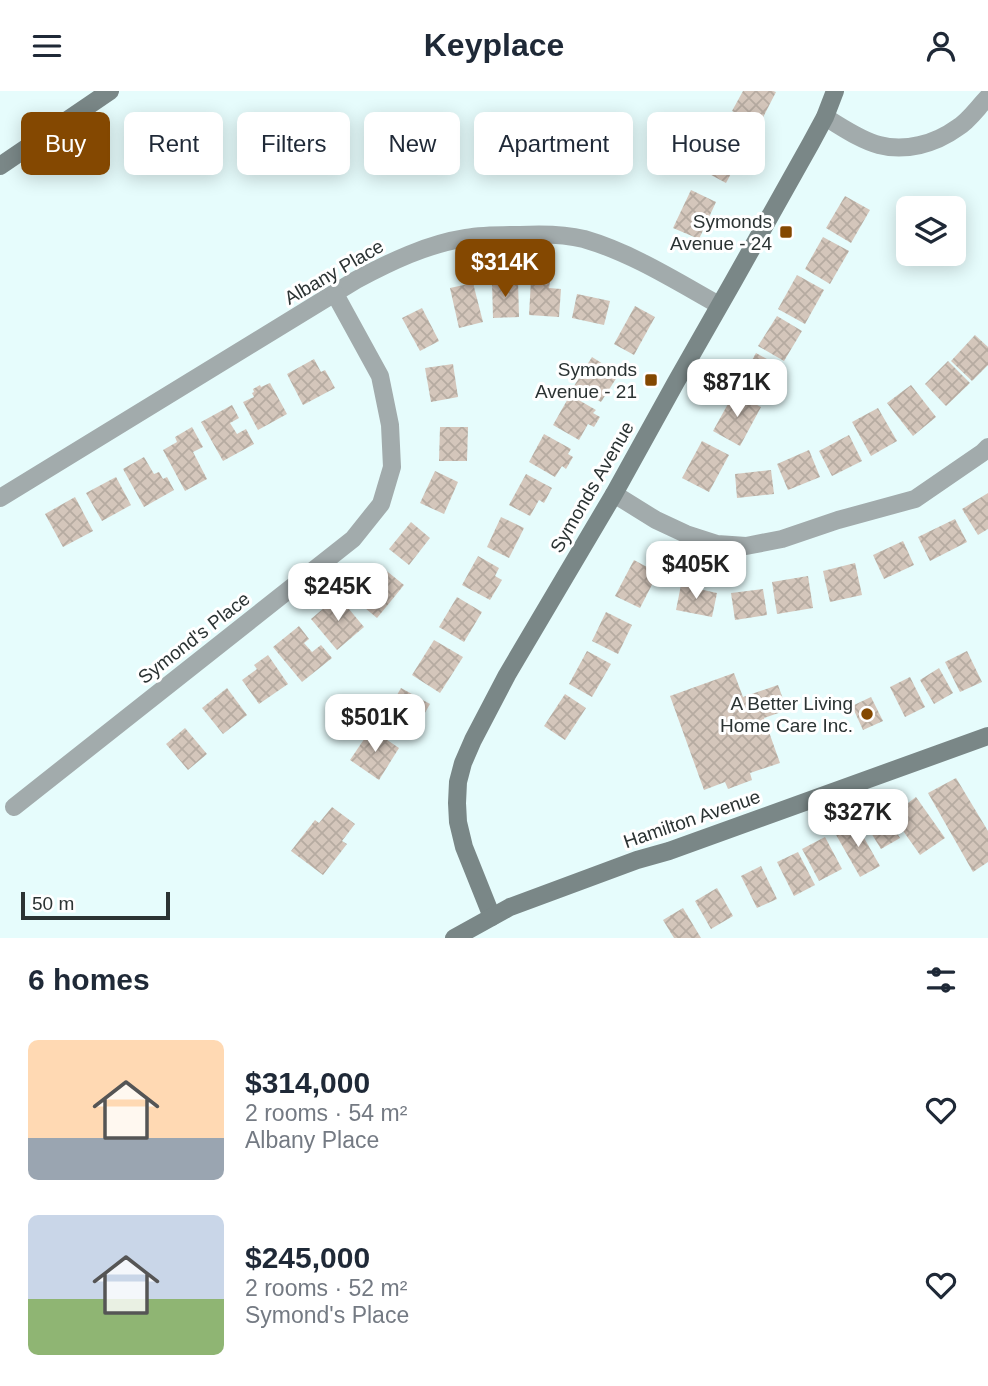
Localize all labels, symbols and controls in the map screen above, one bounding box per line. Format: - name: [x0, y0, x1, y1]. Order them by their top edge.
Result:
- icon: menu: [28, 27, 66, 65]
- text: Keyplace: [424, 27, 564, 63]
- icon: person: [922, 27, 960, 65]
- chip: Buy: [21, 112, 110, 175]
- chip: Rent: [124, 112, 223, 175]
- chip: Filters: [237, 112, 350, 175]
- chip: New: [364, 112, 460, 175]
- chip: Apartment: [474, 112, 633, 175]
- chip: House: [647, 112, 765, 175]
- map controls: [896, 196, 966, 266]
- button: layers: [896, 196, 966, 266]
- place label: Symonds Avenue - 24: [670, 211, 772, 254]
- marker: Symonds Avenue - 24: [778, 224, 794, 240]
- street label: Albany Place: [281, 235, 387, 309]
- pin: $314K: [456, 239, 554, 299]
- text: $314K: [471, 249, 539, 275]
- place label: Symonds Avenue - 21: [535, 359, 637, 402]
- pin: $871K: [688, 359, 786, 419]
- text: $871K: [703, 369, 771, 395]
- marker: Symonds Avenue - 21: [643, 372, 659, 388]
- street label: Symonds Avenue: [546, 418, 638, 556]
- pin: $405K: [647, 541, 745, 601]
- text: $405K: [662, 551, 730, 577]
- pin: $245K: [289, 563, 387, 623]
- text: $245K: [304, 573, 372, 599]
- street label: Symond's Place: [134, 588, 254, 688]
- place label: A Better Living Home Care Inc.: [720, 693, 853, 736]
- pin: $501K: [326, 695, 424, 754]
- text: $501K: [341, 704, 409, 730]
- marker: A Better Living Home Care Inc.: [859, 706, 875, 722]
- street label: Hamilton Avenue: [621, 786, 763, 852]
- pin: $327K: [809, 789, 907, 849]
- text: $327K: [824, 799, 892, 825]
- scale bar: [21, 889, 170, 921]
- text: 50 m: [32, 893, 74, 914]
- icon: filters: [922, 961, 960, 999]
- text: 6 homes: [28, 963, 150, 996]
- text: $314,000: [245, 1066, 370, 1099]
- icon: home: [84, 1068, 168, 1152]
- icon: heart: [922, 1091, 960, 1129]
- text: 2 rooms · 54 m²: [245, 1100, 407, 1126]
- text: Albany Place: [245, 1127, 379, 1153]
- text: $245,000: [245, 1241, 370, 1274]
- icon: home: [84, 1243, 168, 1327]
- icon: heart: [922, 1266, 960, 1304]
- text: 2 rooms · 52 m²: [245, 1275, 407, 1301]
- text: Symond's Place: [245, 1302, 409, 1328]

